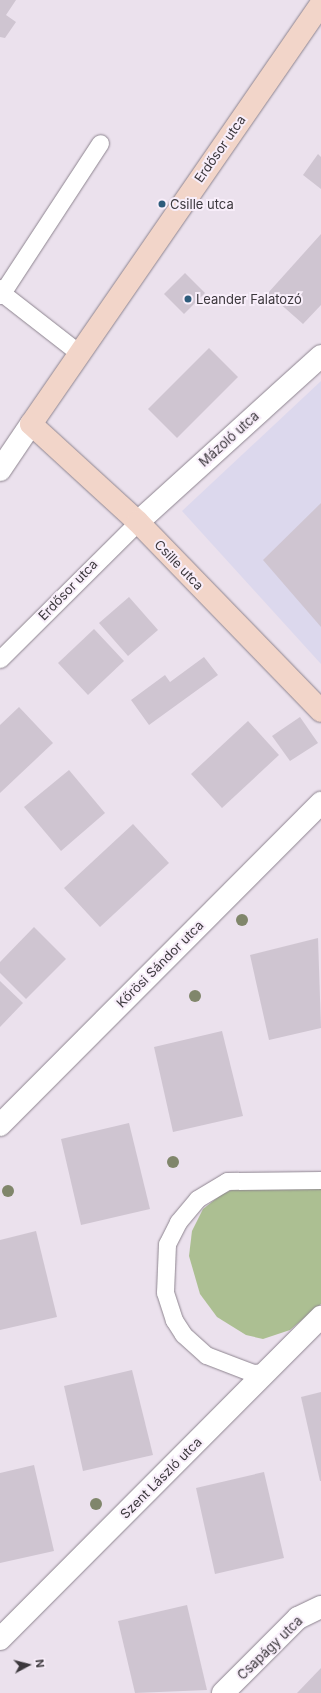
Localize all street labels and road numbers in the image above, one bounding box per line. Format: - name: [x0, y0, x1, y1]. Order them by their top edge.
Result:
- street label: Erdősor utca: [191, 113, 249, 185]
- street label: Mázoló utca: [196, 408, 262, 470]
- street label: Csille utca: [151, 537, 207, 593]
- street label: Erdősor utca: [35, 556, 101, 624]
- street label: Kőrösi Sándor utca: [113, 917, 207, 1011]
- street label: Szent László utca: [117, 1434, 205, 1522]
- street label: Csapágy utca: [234, 1613, 306, 1683]

